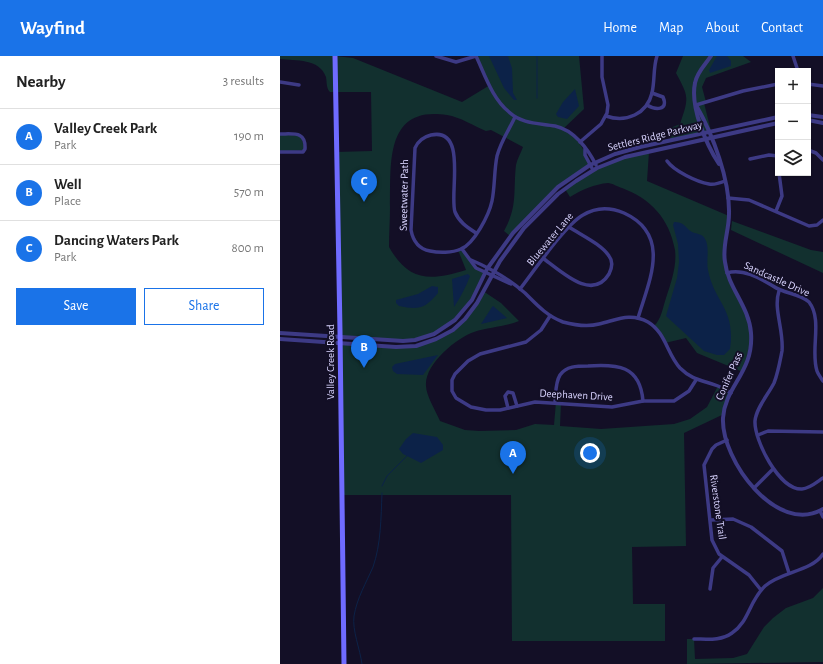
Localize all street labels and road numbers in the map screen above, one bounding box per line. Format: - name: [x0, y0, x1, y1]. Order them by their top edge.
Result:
- street label: Settlers Ridge Parkway: [607, 119, 704, 153]
- street label: Sweetwater Path: [398, 159, 410, 231]
- street label: Bluewater Lane: [525, 210, 575, 268]
- street label: Sandcastle Drive: [743, 260, 811, 298]
- street label: Valley Creek Road: [325, 324, 336, 400]
- street label: Conifer Pass: [714, 350, 744, 402]
- street label: Deephaven Drive: [539, 388, 613, 402]
- street label: Riverstone Trail: [708, 474, 728, 540]

